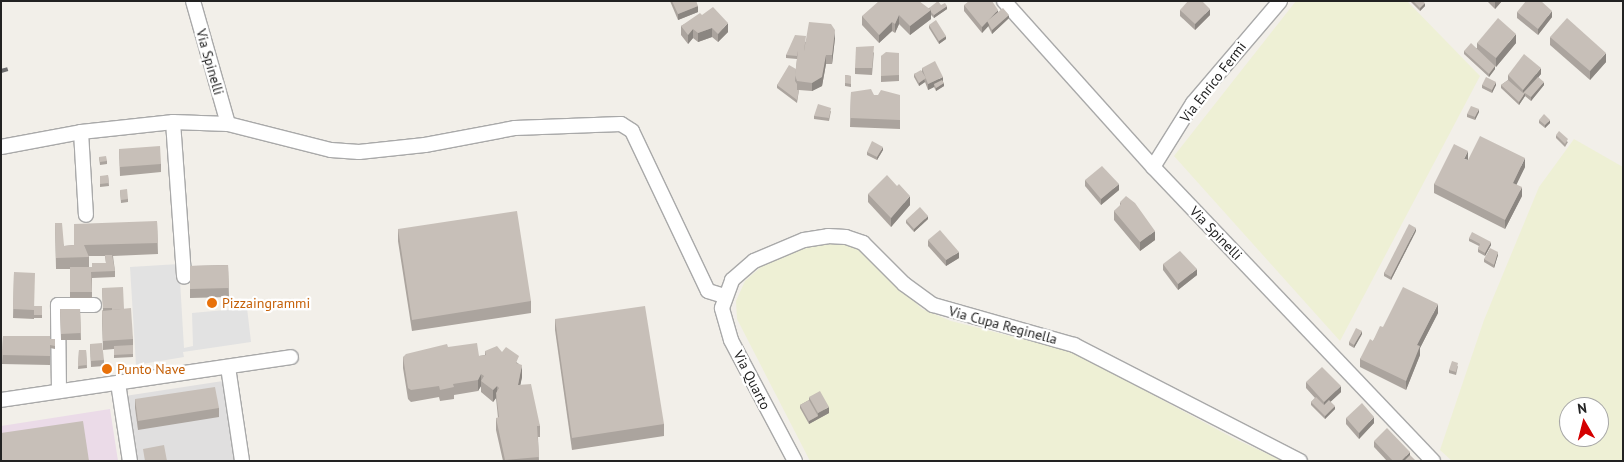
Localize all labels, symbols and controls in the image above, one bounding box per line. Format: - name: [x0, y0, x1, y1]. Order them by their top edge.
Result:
- street label: Via Spinelli: [193, 27, 227, 97]
- street label: Via Enrico Fermi: [1176, 38, 1250, 126]
- street label: Via Spinelli: [1186, 203, 1246, 263]
- place label: Pizzaingrammi: [222, 295, 310, 311]
- marker: Pizzaingrammi: [206, 297, 218, 309]
- street label: Via Cupa Reginella: [947, 302, 1059, 348]
- street label: Via Quarto: [730, 348, 774, 412]
- place label: Punto Nave: [117, 361, 185, 377]
- marker: Punto Nave: [101, 363, 113, 375]
- north arrow: [1559, 397, 1609, 447]
- text: N: [1576, 399, 1588, 418]

